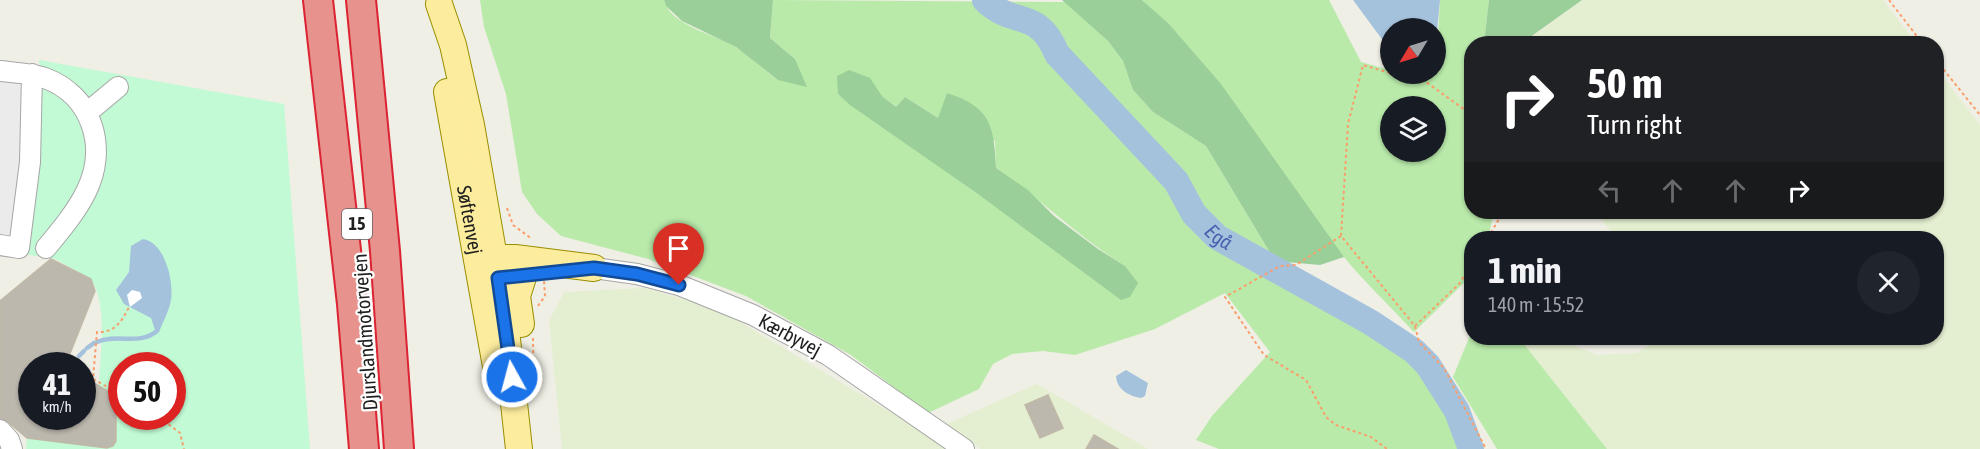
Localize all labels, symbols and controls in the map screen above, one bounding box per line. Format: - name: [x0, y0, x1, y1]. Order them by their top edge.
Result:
- north arrow: [1380, 18, 1446, 84]
- map controls: [1380, 18, 1446, 162]
- text: 50 m: [1587, 59, 1662, 107]
- icon: right: [1488, 60, 1566, 138]
- button: layers: [1380, 96, 1446, 162]
- text: Turn right: [1587, 109, 1682, 140]
- icon: left: [1593, 174, 1626, 207]
- icon: ahead: [1656, 174, 1689, 207]
- icon: ahead: [1719, 174, 1752, 207]
- icon: right: [1782, 174, 1815, 207]
- street label: Søftenvej: [453, 184, 488, 256]
- road number: 15: [342, 209, 372, 239]
- water label: Egå: [1200, 219, 1237, 254]
- pin: [653, 223, 704, 285]
- icon: arrive: [662, 232, 695, 265]
- text: 1 min: [1488, 249, 1562, 291]
- button: close: [1857, 251, 1920, 314]
- street label: Djurslandmotorvejen: [348, 253, 381, 411]
- text: 140 m · 15:52: [1488, 293, 1584, 316]
- street label: Kærbyvej: [755, 309, 825, 361]
- position arrow: [480, 345, 544, 409]
- speed limit sign: 50: [108, 352, 186, 430]
- text: 41: [43, 367, 71, 401]
- text: km/h: [42, 398, 72, 415]

